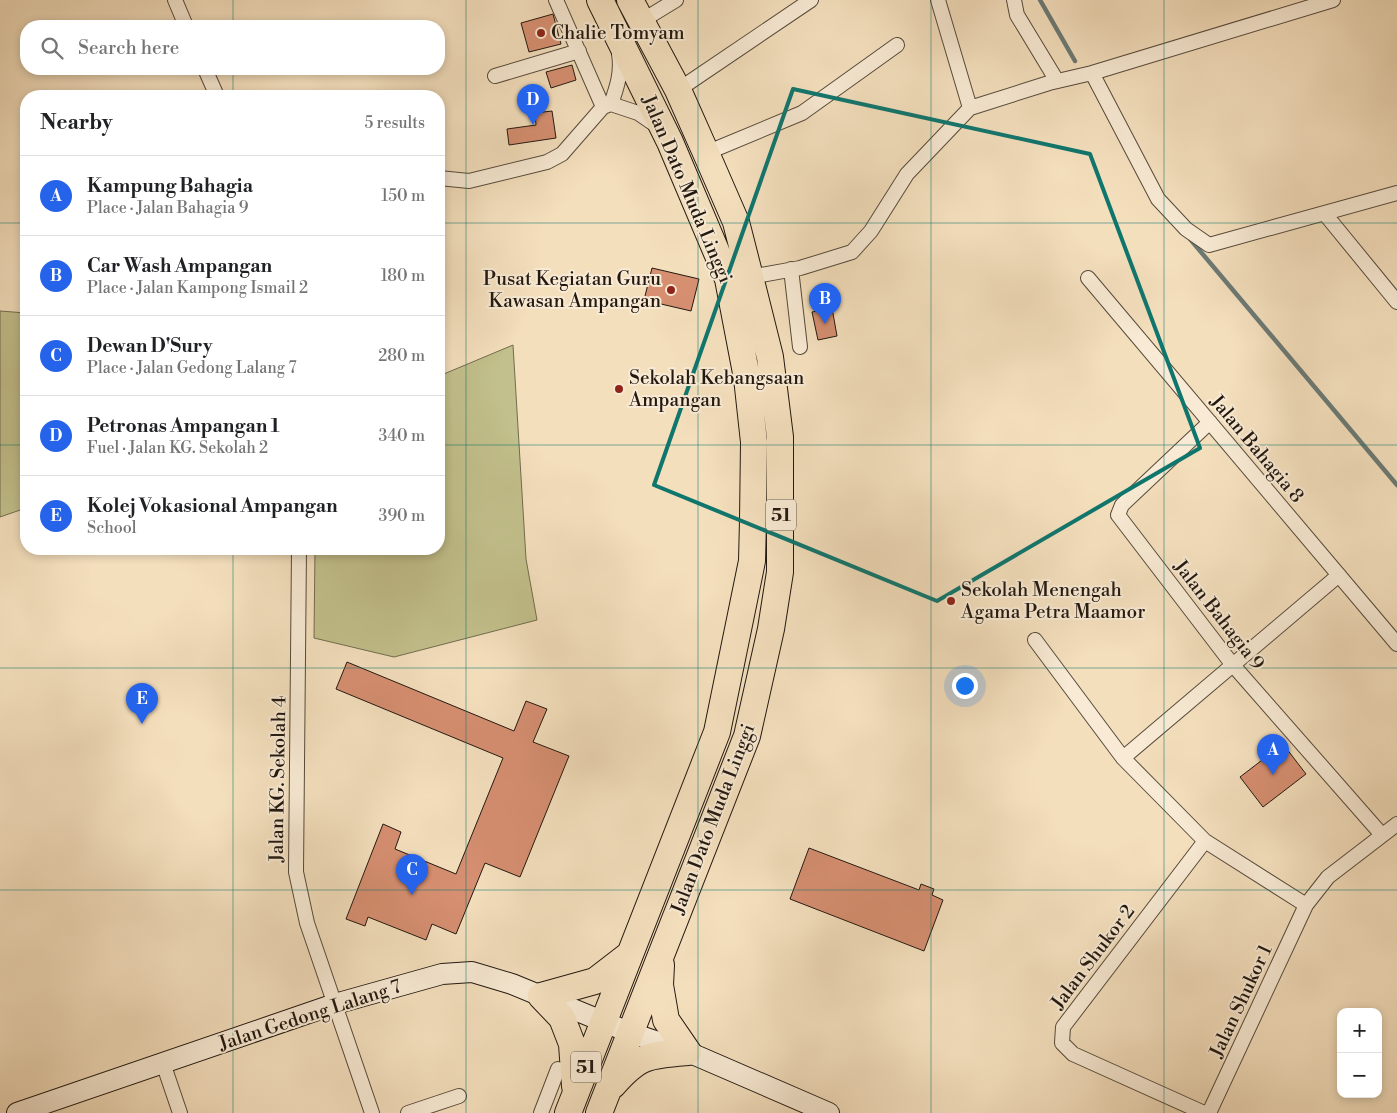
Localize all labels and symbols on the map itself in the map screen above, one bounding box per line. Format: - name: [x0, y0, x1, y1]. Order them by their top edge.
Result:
- place label: Chalie Tomyam: [551, 21, 685, 45]
- marker: Chalie Tomyam: [535, 27, 547, 39]
- pin: D: [517, 84, 549, 125]
- street label: Jalan Dato Muda Linggi: [636, 91, 737, 287]
- place label: Pusat Kegiatan Guru Kawasan Ampangan: [483, 267, 661, 313]
- pin: B: [809, 283, 841, 324]
- marker: Pusat Kegiatan Guru Kawasan Ampangan: [665, 284, 677, 296]
- place label: Sekolah Kebangsaan Ampangan: [628, 366, 804, 412]
- marker: Sekolah Kebangsaan Ampangan: [613, 383, 625, 395]
- street label: Jalan Bahagia 8: [1204, 389, 1309, 508]
- road number: 51: [766, 500, 796, 530]
- street label: Jalan Bahagia 9: [1168, 554, 1269, 675]
- place label: Sekolah Menengah Agama Petra Maamor: [960, 578, 1146, 624]
- marker: Sekolah Menengah Agama Petra Maamor: [945, 595, 957, 607]
- your location: [952, 673, 978, 699]
- pin: E: [126, 683, 158, 724]
- street label: Jalan KG. Sekolah 4: [265, 696, 291, 863]
- street label: Jalan Dato Muda Linggi: [665, 721, 760, 918]
- pin: A: [1257, 734, 1289, 775]
- pin: C: [396, 854, 428, 895]
- street label: Jalan Shukor 2: [1045, 900, 1140, 1015]
- street label: Jalan Shukor 1: [1204, 941, 1278, 1062]
- street label: Jalan Gedong Lalang 7: [215, 974, 405, 1056]
- road number: 51: [571, 1052, 601, 1082]

